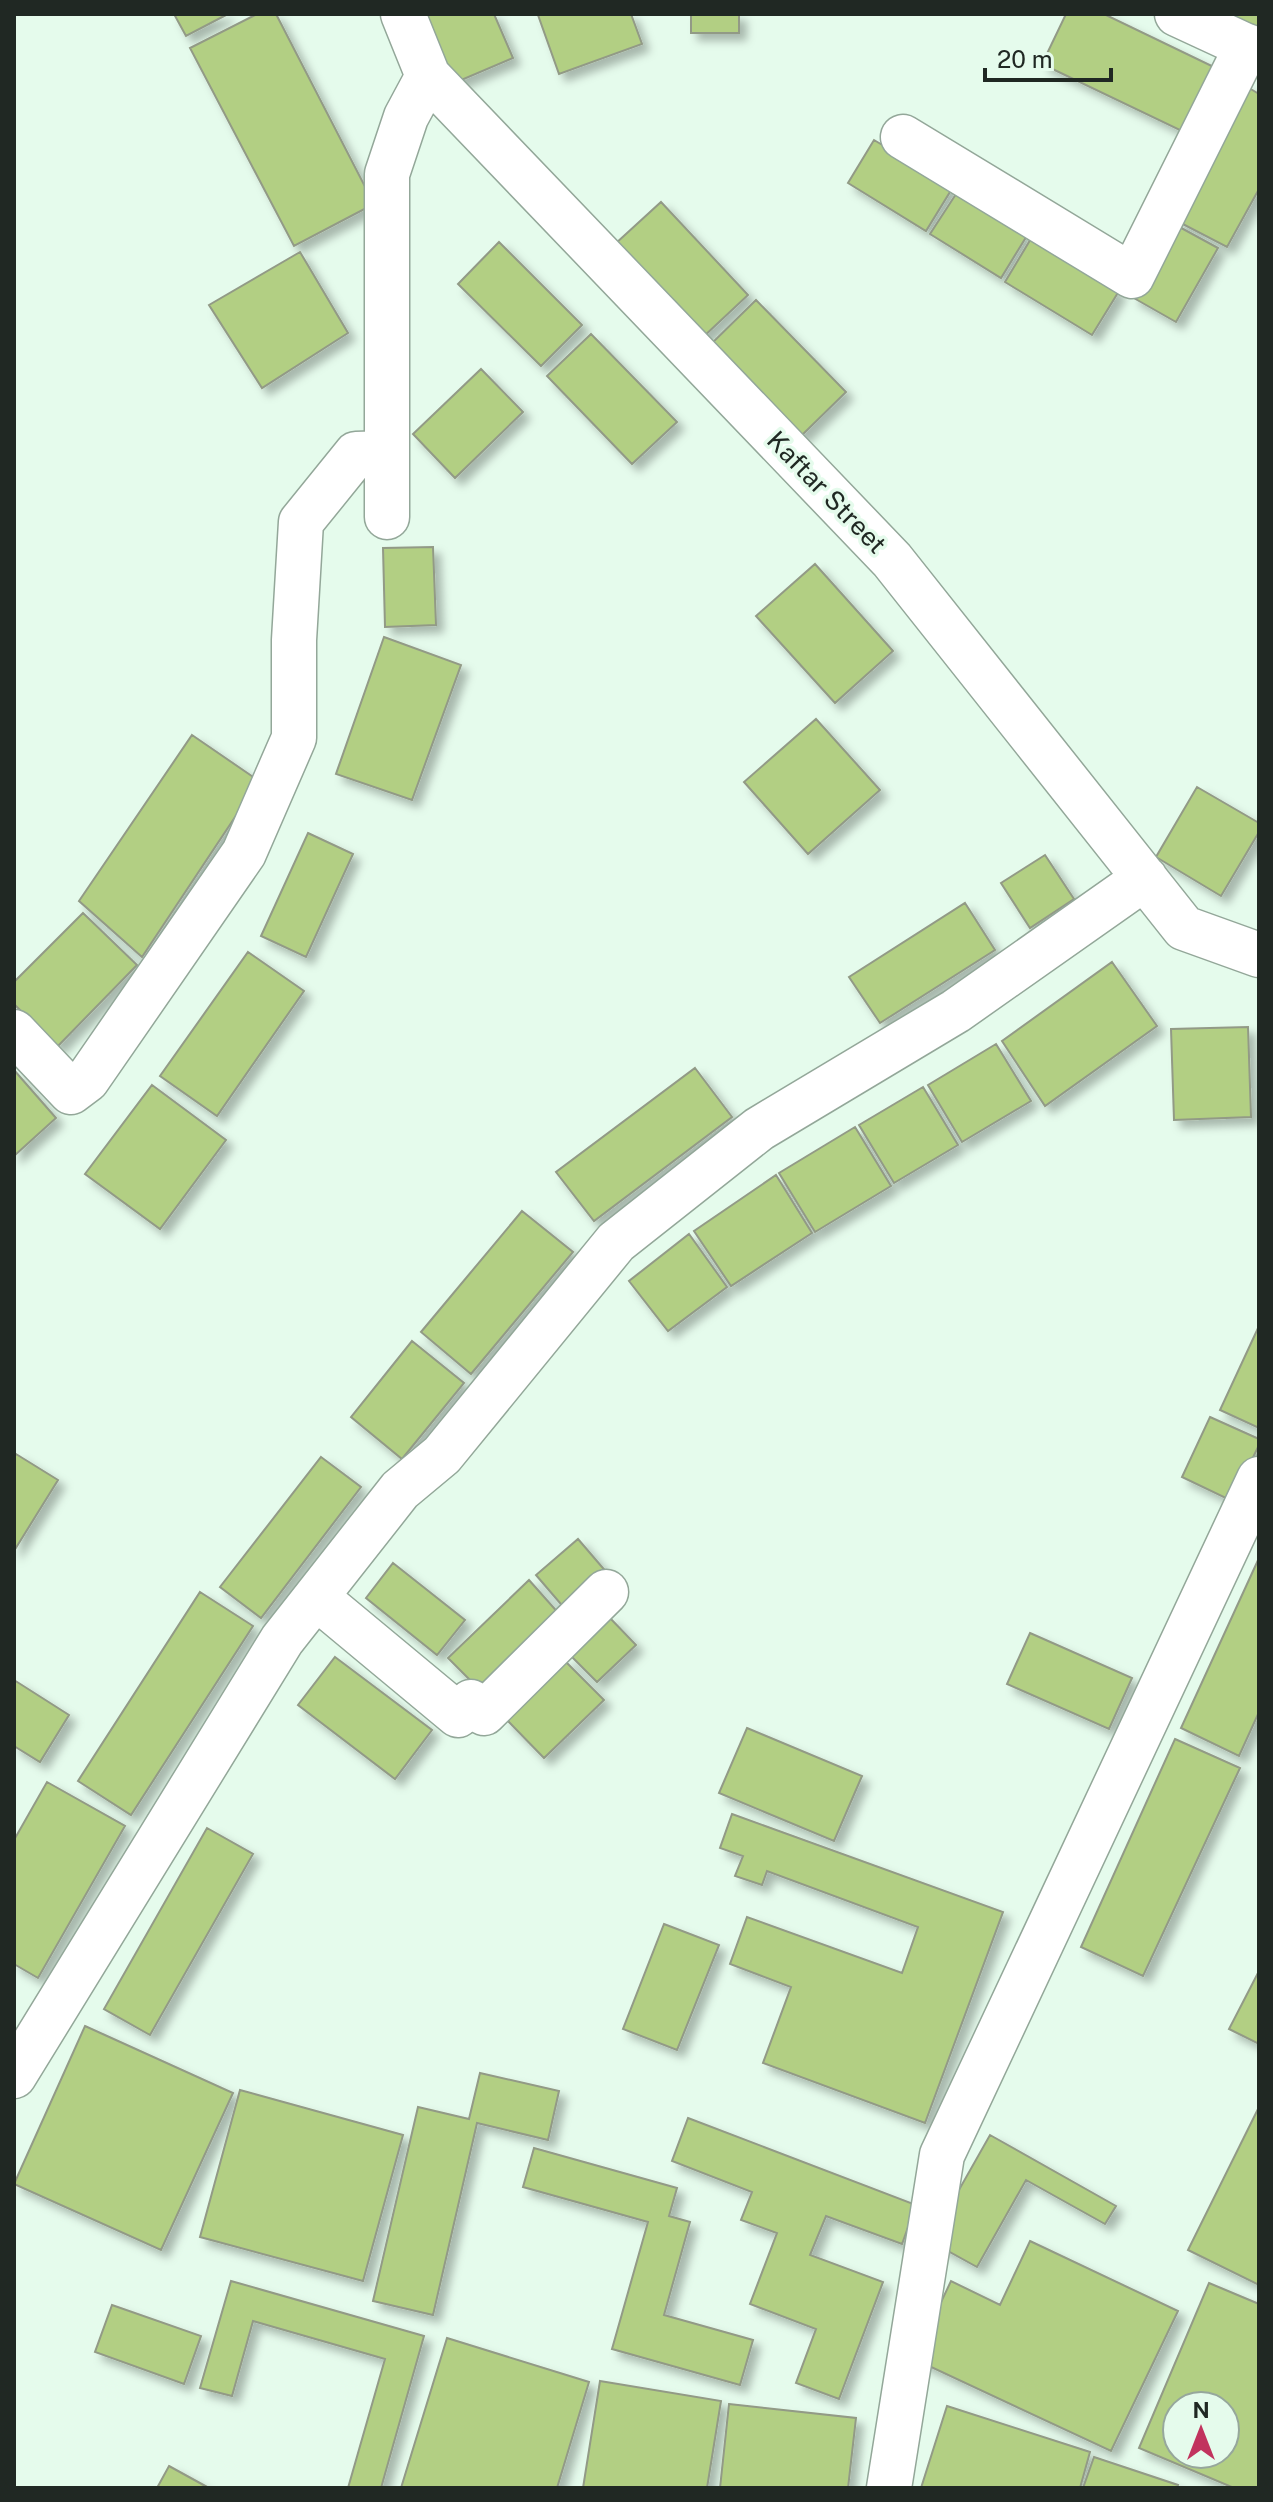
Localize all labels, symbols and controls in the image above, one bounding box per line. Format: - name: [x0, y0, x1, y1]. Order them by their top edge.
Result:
- scale bar: [985, 32, 1111, 82]
- text: 20 m: [997, 45, 1053, 73]
- street label: Kaftar Street: [761, 424, 893, 560]
- north arrow: [1161, 2390, 1241, 2470]
- text: N: [1192, 2397, 1210, 2423]

